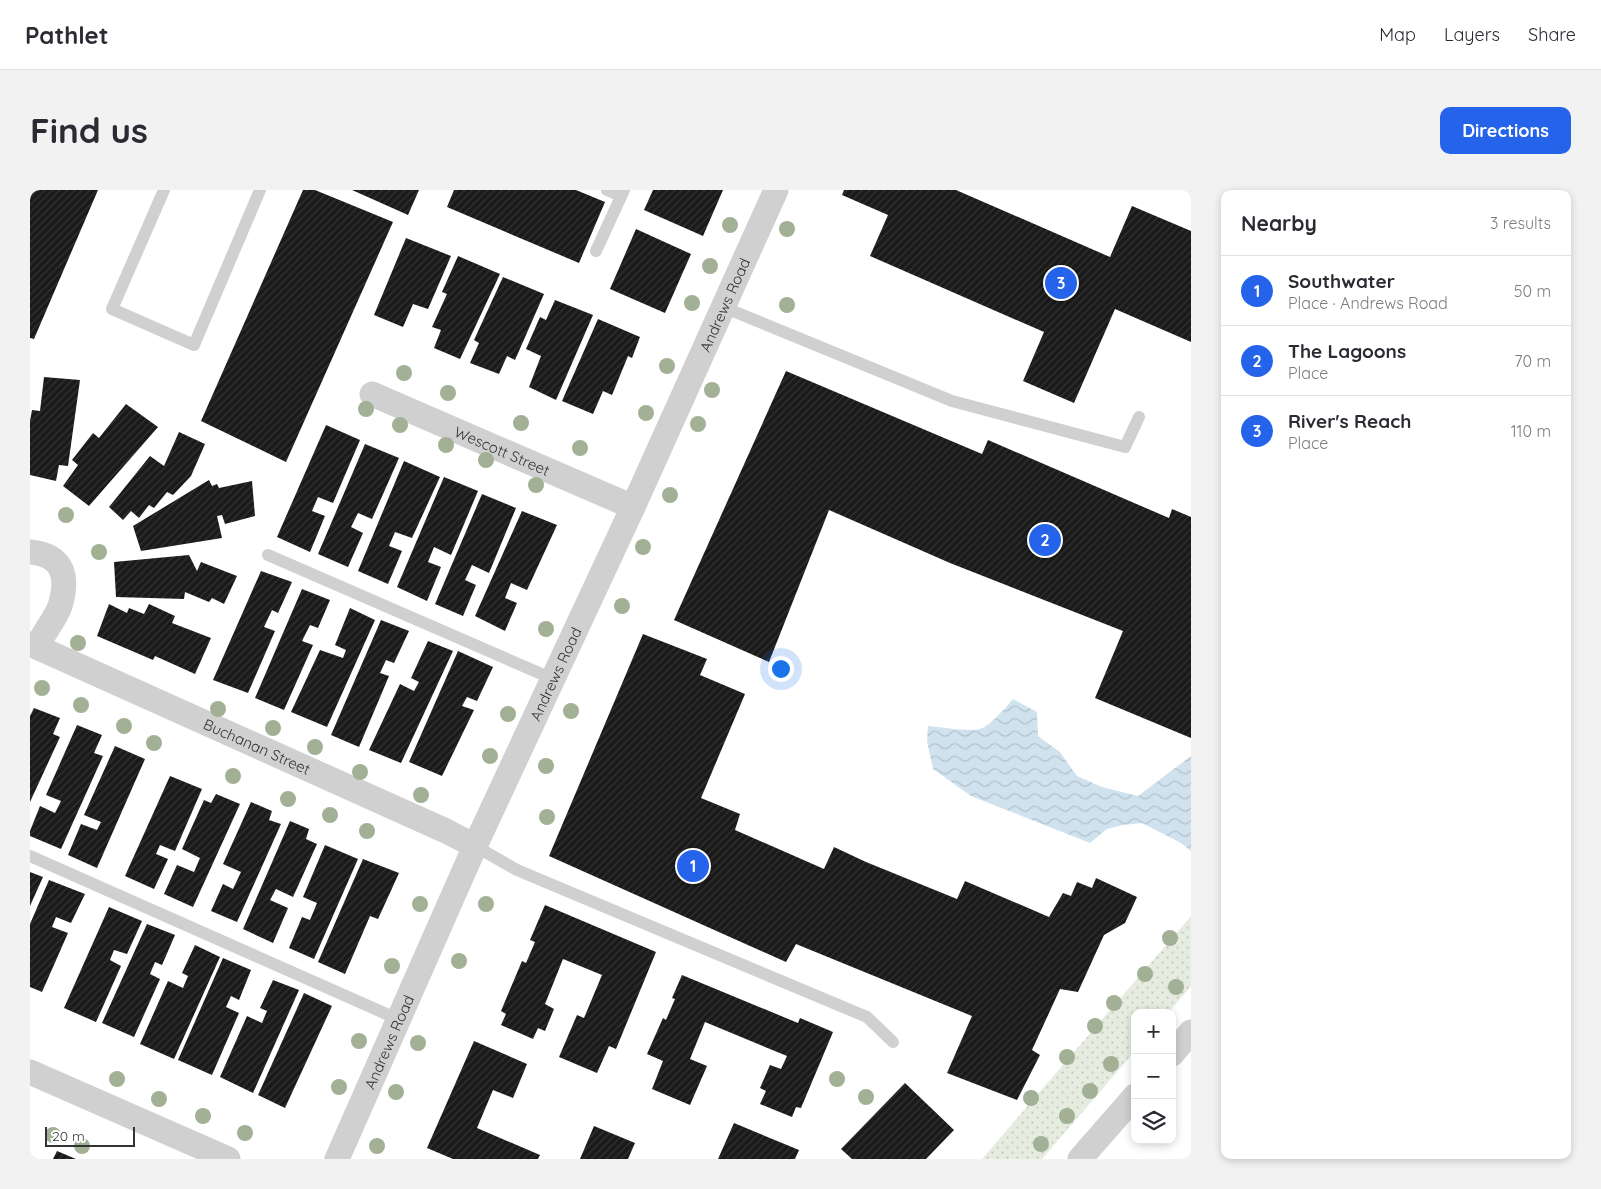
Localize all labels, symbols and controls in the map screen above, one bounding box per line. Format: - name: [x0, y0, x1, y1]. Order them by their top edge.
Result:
- text: Pathlet: [25, 20, 109, 50]
- text: Map: [1379, 23, 1416, 46]
- text: Layers: [1444, 23, 1500, 46]
- text: Share: [1528, 23, 1576, 46]
- button: Directions: [1440, 107, 1571, 154]
- text: Find us: [30, 108, 148, 152]
- text: Nearby: [1241, 210, 1317, 236]
- text: 3 results: [1490, 213, 1551, 233]
- street label: Andrews Road: [695, 255, 754, 355]
- pin: 3: [1045, 264, 1077, 302]
- text: Southwater: [1288, 269, 1395, 293]
- text: 1: [1254, 281, 1260, 301]
- text: 50 m: [1514, 281, 1551, 301]
- text: Place · Andrews Road: [1288, 293, 1448, 313]
- text: The Lagoons: [1288, 339, 1406, 363]
- text: 2: [1252, 351, 1262, 371]
- text: 70 m: [1514, 351, 1551, 371]
- text: Place: [1288, 363, 1328, 383]
- text: River's Reach: [1288, 409, 1411, 433]
- street label: Wescott Street: [452, 421, 553, 479]
- text: 3: [1253, 421, 1261, 441]
- text: 110 m: [1511, 421, 1551, 441]
- text: Place: [1288, 433, 1328, 453]
- pin: 2: [1029, 521, 1061, 559]
- street label: Andrews Road: [525, 624, 585, 724]
- your location: [768, 656, 794, 682]
- street label: Buchanan Street: [201, 714, 314, 778]
- pin: 1: [677, 847, 709, 885]
- street label: Andrews Road: [360, 992, 418, 1092]
- map controls: [1131, 1009, 1176, 1144]
- button: +: [1131, 1009, 1176, 1054]
- button: −: [1131, 1054, 1176, 1099]
- button: layers: [1131, 1099, 1176, 1144]
- scale bar: [45, 1124, 135, 1147]
- text: 20 m: [52, 1127, 85, 1145]

